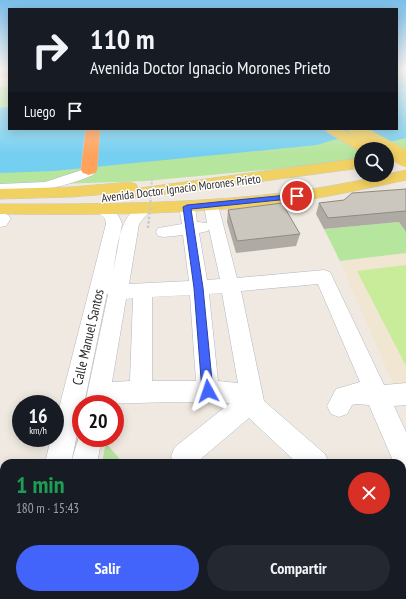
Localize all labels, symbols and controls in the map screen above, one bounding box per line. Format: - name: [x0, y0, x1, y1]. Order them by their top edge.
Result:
- text: 110 m: [90, 20, 154, 57]
- icon: right: [24, 24, 76, 76]
- text: Avenida Doctor Ignacio Morones Prieto: [90, 56, 331, 79]
- icon: arrive: [64, 100, 86, 122]
- text: Luego: [24, 102, 56, 121]
- map controls: [354, 142, 394, 182]
- button: search: [354, 142, 394, 182]
- street label: Avenida Doctor Ignacio Morones Prieto: [100, 171, 262, 205]
- pin: [280, 179, 314, 213]
- icon: arrive: [286, 185, 308, 207]
- street label: Calle Manuel Santos: [68, 287, 108, 387]
- position arrow: [187, 370, 229, 412]
- speed limit sign: 20: [72, 395, 124, 447]
- text: 16: [28, 403, 48, 429]
- text: km/h: [29, 424, 47, 437]
- text: 1 min: [16, 469, 64, 500]
- button: close: [348, 472, 390, 514]
- text: 180 m · 15:43: [16, 500, 79, 517]
- button: Salir: [16, 545, 199, 591]
- button: Compartir: [207, 545, 390, 591]

